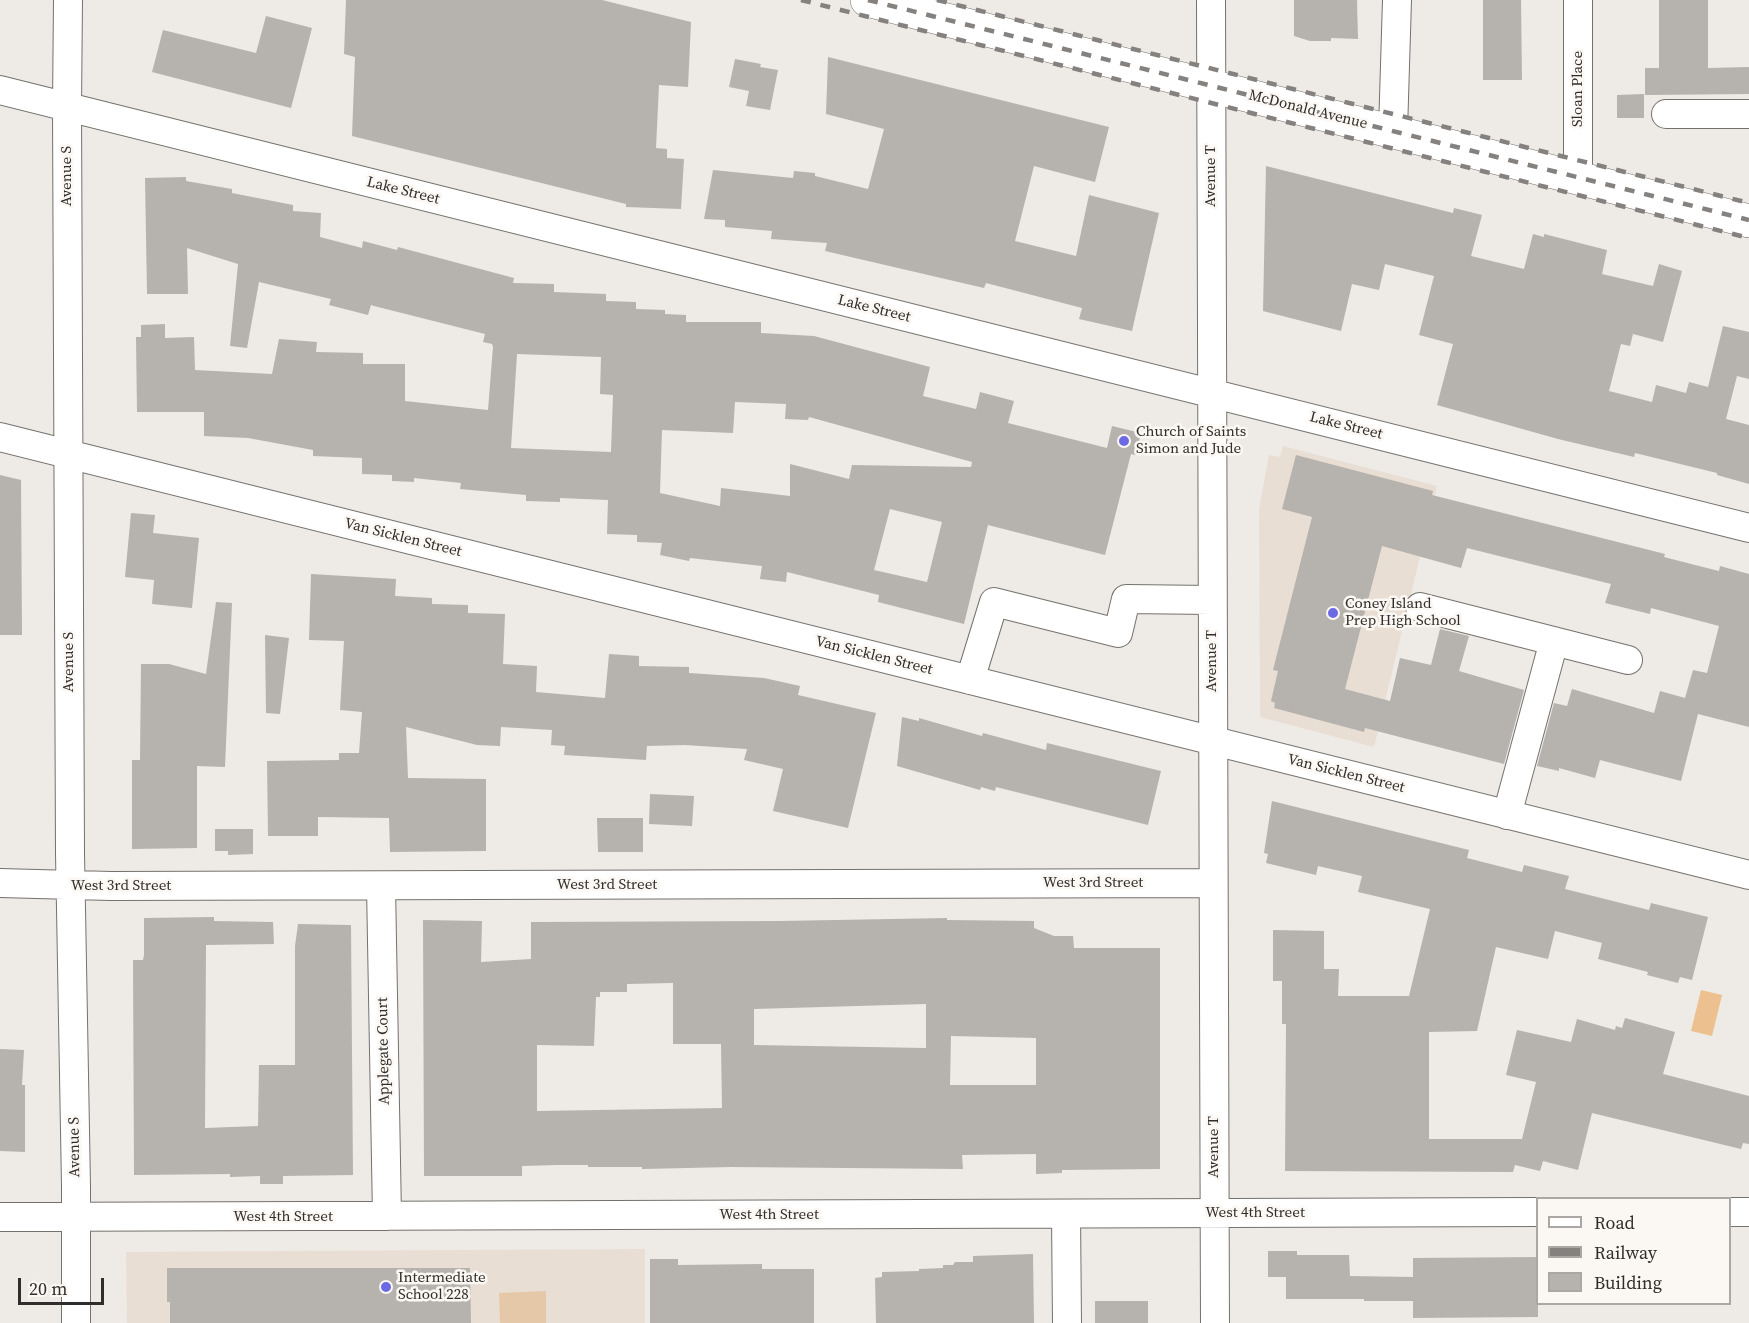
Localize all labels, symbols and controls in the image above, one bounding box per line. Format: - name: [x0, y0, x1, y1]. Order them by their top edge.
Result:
- street label: Sloan Place: [1569, 51, 1587, 127]
- street label: McDonald Avenue: [1247, 87, 1369, 133]
- street label: Avenue T: [1202, 145, 1220, 207]
- street label: Avenue S: [58, 146, 76, 206]
- street label: Lake Street: [365, 173, 441, 209]
- street label: Lake Street: [836, 291, 912, 327]
- street label: Lake Street: [1308, 408, 1384, 444]
- place label: Church of Saints Simon and Jude: [1136, 423, 1246, 458]
- marker: Church of Saints Simon and Jude: [1117, 434, 1131, 448]
- street label: Van Sicklen Street: [343, 515, 463, 561]
- place label: Coney Island Prep High School: [1345, 595, 1461, 630]
- marker: Coney Island Prep High School: [1326, 606, 1340, 620]
- street label: Avenue T: [1203, 630, 1221, 692]
- street label: Avenue S: [60, 632, 78, 692]
- street label: Van Sicklen Street: [814, 633, 934, 679]
- street label: Van Sicklen Street: [1286, 751, 1406, 797]
- street label: West 3rd Street: [1043, 874, 1143, 892]
- street label: West 3rd Street: [557, 876, 657, 894]
- street label: West 3rd Street: [71, 877, 171, 895]
- street label: Applegate Court: [374, 997, 394, 1105]
- street label: Avenue T: [1205, 1116, 1223, 1178]
- street label: Avenue S: [65, 1117, 85, 1177]
- legend: [1536, 1197, 1731, 1305]
- street label: West 4th Street: [1205, 1204, 1305, 1222]
- street label: West 4th Street: [719, 1206, 819, 1224]
- street label: West 4th Street: [233, 1208, 333, 1226]
- text: Road: [1594, 1210, 1635, 1235]
- text: Railway: [1594, 1240, 1657, 1265]
- scale bar: [21, 1266, 106, 1304]
- place label: Intermediate School 228: [398, 1269, 486, 1304]
- text: Building: [1594, 1270, 1662, 1295]
- text: 20 m: [29, 1276, 67, 1301]
- marker: Intermediate School 228: [379, 1280, 393, 1294]

